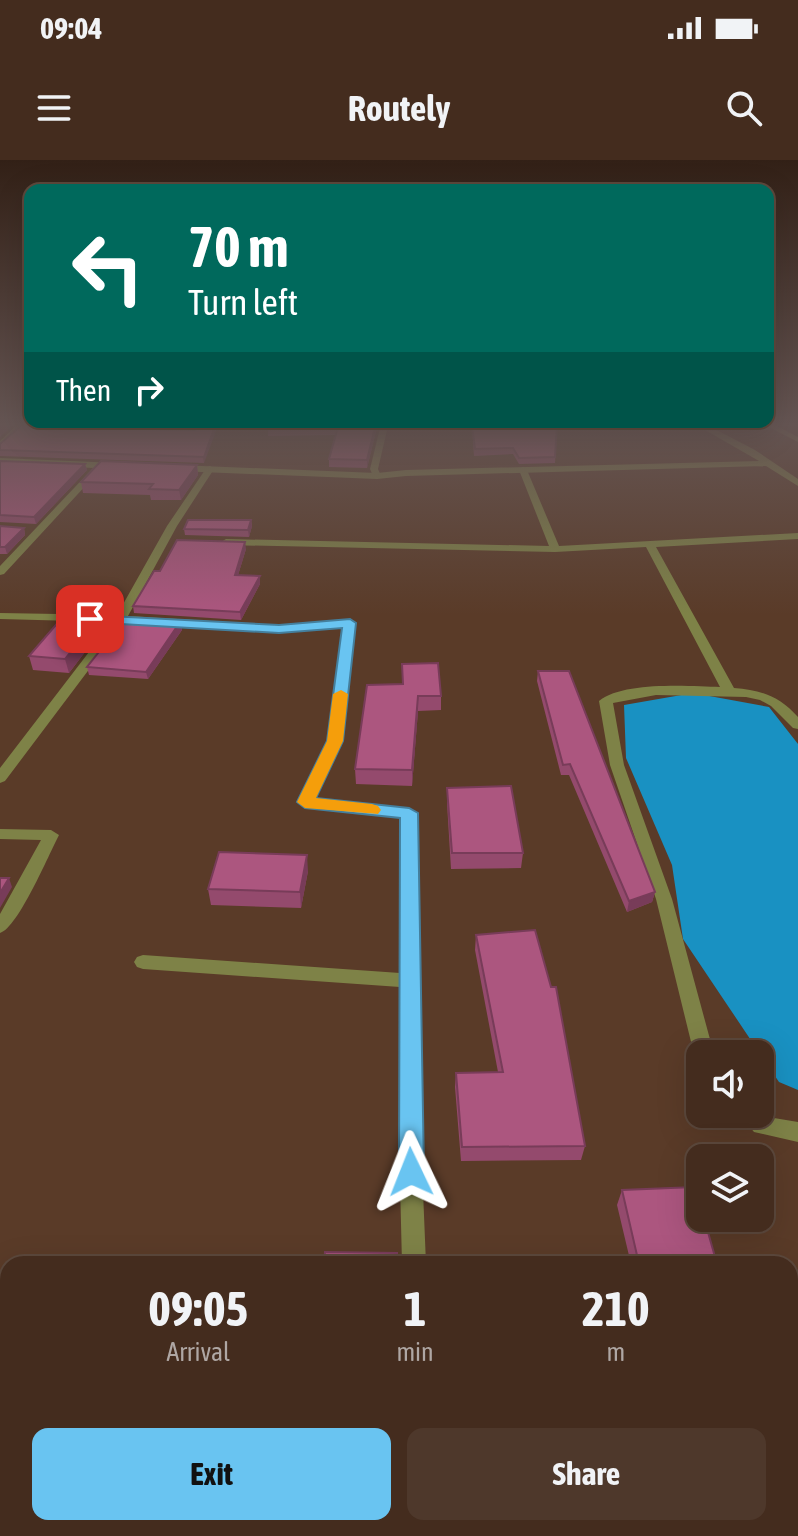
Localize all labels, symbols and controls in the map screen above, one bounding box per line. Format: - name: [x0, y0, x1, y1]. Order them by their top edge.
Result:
- text: 09:04: [40, 11, 102, 45]
- icon: menu: [32, 86, 76, 130]
- icon: search: [722, 86, 766, 130]
- text: Routely: [348, 87, 450, 129]
- text: 70 m: [188, 215, 289, 279]
- icon: left: [56, 216, 160, 320]
- text: Turn left: [188, 281, 298, 323]
- icon: right: [127, 368, 171, 412]
- text: Then: [56, 373, 111, 407]
- pin: [56, 585, 124, 653]
- icon: arrive: [68, 597, 112, 641]
- map controls: [686, 1040, 774, 1232]
- button: sound: [686, 1040, 774, 1128]
- position arrow: [369, 1130, 453, 1214]
- button: layers: [686, 1144, 774, 1232]
- text: 09:05: [148, 1281, 248, 1336]
- text: 1: [404, 1281, 426, 1336]
- text: 210: [582, 1281, 650, 1336]
- text: Arrival: [166, 1337, 230, 1367]
- text: min: [396, 1337, 434, 1367]
- text: m: [606, 1337, 625, 1367]
- button: Exit: [32, 1428, 391, 1520]
- button: Share: [407, 1428, 766, 1520]

